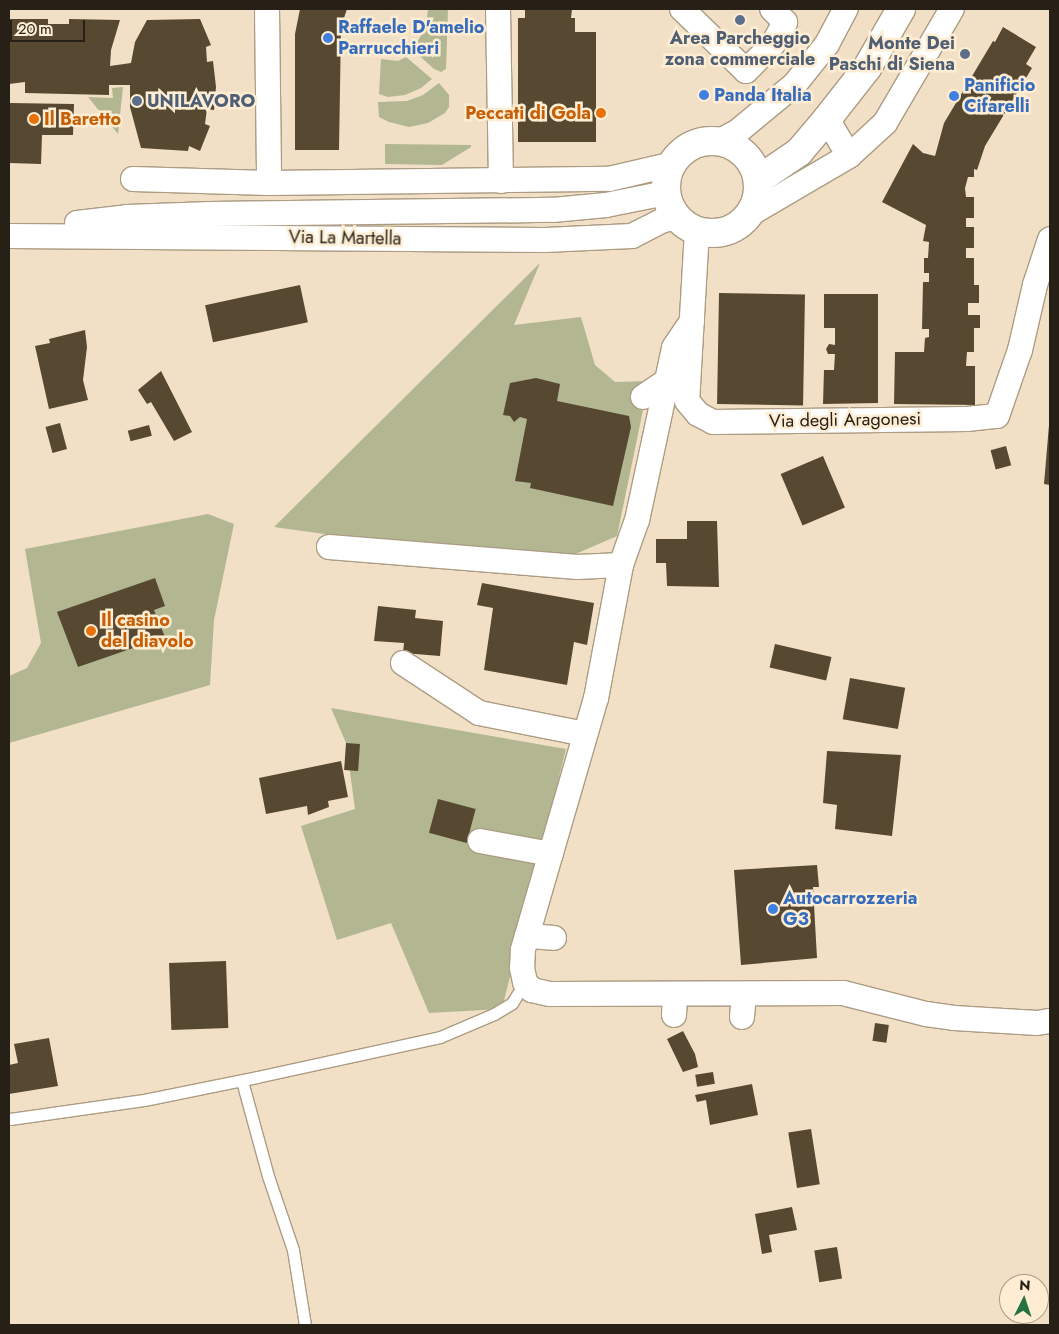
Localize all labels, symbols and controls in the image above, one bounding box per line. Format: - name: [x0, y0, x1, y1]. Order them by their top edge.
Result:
- scale bar: [12, 10, 88, 42]
- marker: Area Parcheggio zona commerciale: [734, 14, 746, 26]
- place label: Raffaele D'amelio Parrucchieri: [338, 17, 484, 59]
- text: 20 m: [18, 18, 52, 40]
- place label: Area Parcheggio zona commerciale: [665, 28, 815, 70]
- marker: Raffaele D'amelio Parrucchieri: [322, 32, 334, 44]
- place label: Monte Dei Paschi di Siena: [829, 33, 955, 76]
- marker: Monte Dei Paschi di Siena: [959, 48, 971, 60]
- place label: Panificio Cifarelli: [964, 75, 1035, 118]
- place label: Panda Italia: [714, 84, 812, 106]
- marker: Panda Italia: [698, 89, 710, 101]
- place label: UNILAVORO: [147, 90, 255, 112]
- marker: Panificio Cifarelli: [948, 90, 960, 102]
- marker: UNILAVORO: [131, 95, 143, 107]
- place label: Peccati di Gola: [465, 102, 591, 124]
- marker: Peccati di Gola: [595, 107, 607, 119]
- place label: Il Baretto: [44, 108, 121, 130]
- marker: Il Baretto: [28, 113, 40, 125]
- street label: Via La Martella: [288, 226, 402, 250]
- street label: Via degli Aragonesi: [769, 408, 921, 432]
- place label: Il casino del diavolo: [101, 610, 194, 652]
- marker: Il casino del diavolo: [85, 625, 97, 637]
- place label: Autocarrozzeria G3: [783, 888, 917, 931]
- marker: Autocarrozzeria G3: [767, 903, 779, 915]
- north arrow: [999, 1274, 1049, 1324]
- text: N: [1019, 1275, 1031, 1295]

